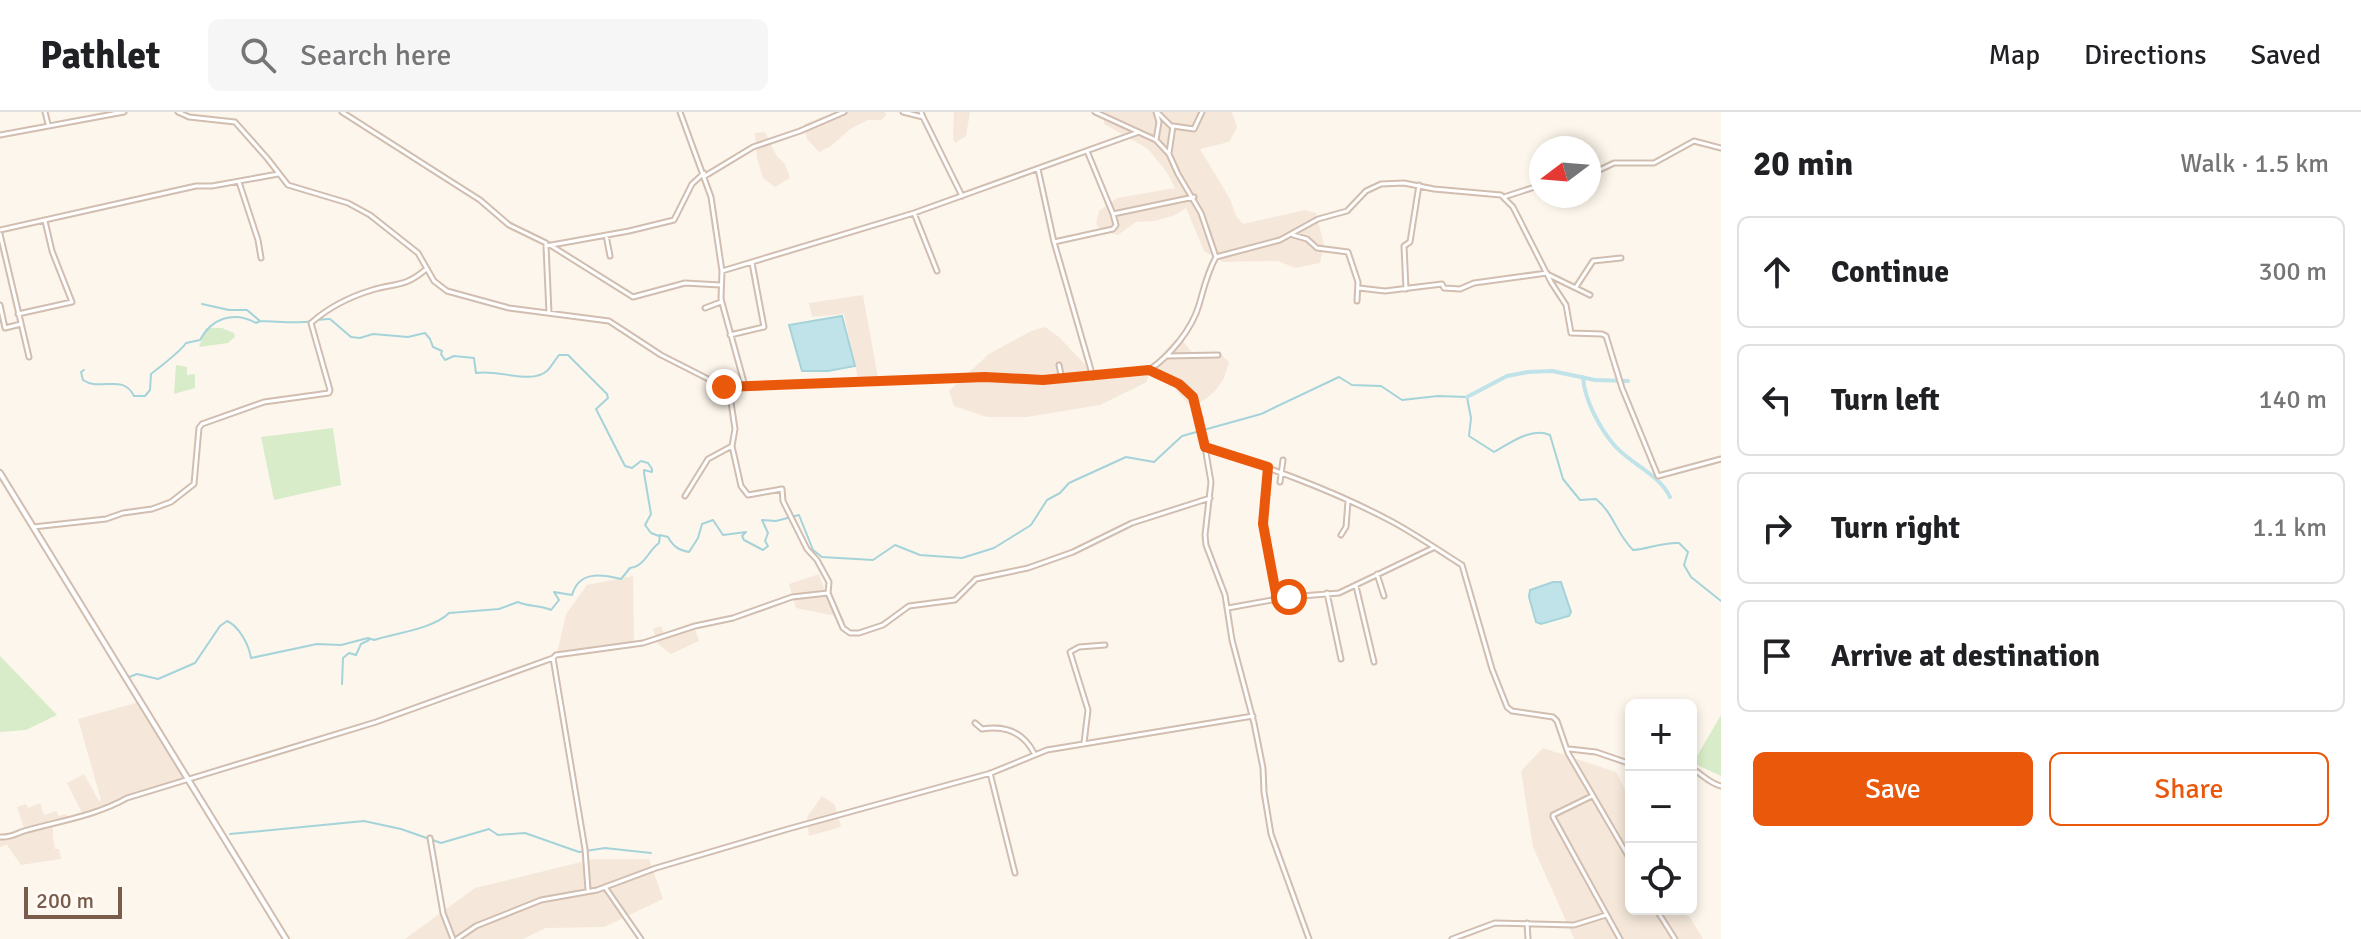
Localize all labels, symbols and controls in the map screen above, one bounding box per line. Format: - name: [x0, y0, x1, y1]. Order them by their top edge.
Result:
- search box: [208, 19, 768, 91]
- text: Pathlet: [40, 32, 160, 79]
- icon: search: [236, 33, 280, 77]
- text: Search here: [300, 37, 452, 74]
- text: Map: [1988, 38, 2040, 72]
- text: Directions: [2084, 38, 2206, 72]
- text: Saved: [2250, 38, 2321, 72]
- north arrow: [1529, 136, 1601, 208]
- text: 20 min: [1753, 143, 1853, 185]
- text: Walk · 1.5 km: [2180, 148, 2329, 180]
- icon: ahead: [1755, 250, 1799, 294]
- text: Continue: [1831, 254, 1949, 291]
- text: 300 m: [2258, 256, 2327, 288]
- route end: [706, 369, 742, 405]
- icon: left: [1755, 378, 1799, 422]
- text: Turn left: [1831, 382, 1940, 419]
- text: 140 m: [2258, 384, 2327, 416]
- icon: right: [1755, 506, 1799, 550]
- text: Turn right: [1831, 510, 1960, 547]
- text: 1.1 km: [2253, 512, 2327, 544]
- route start: [1271, 579, 1307, 615]
- icon: arrive: [1755, 634, 1799, 678]
- text: Arrive at destination: [1831, 638, 2100, 675]
- map controls: [1625, 699, 1697, 915]
- button: +: [1625, 699, 1697, 771]
- button: Save: [1753, 752, 2033, 826]
- button: Share: [2049, 752, 2329, 826]
- button: −: [1625, 771, 1697, 843]
- button: locate: [1625, 843, 1697, 915]
- scale bar: [24, 883, 122, 919]
- text: 200 m: [36, 887, 94, 914]

